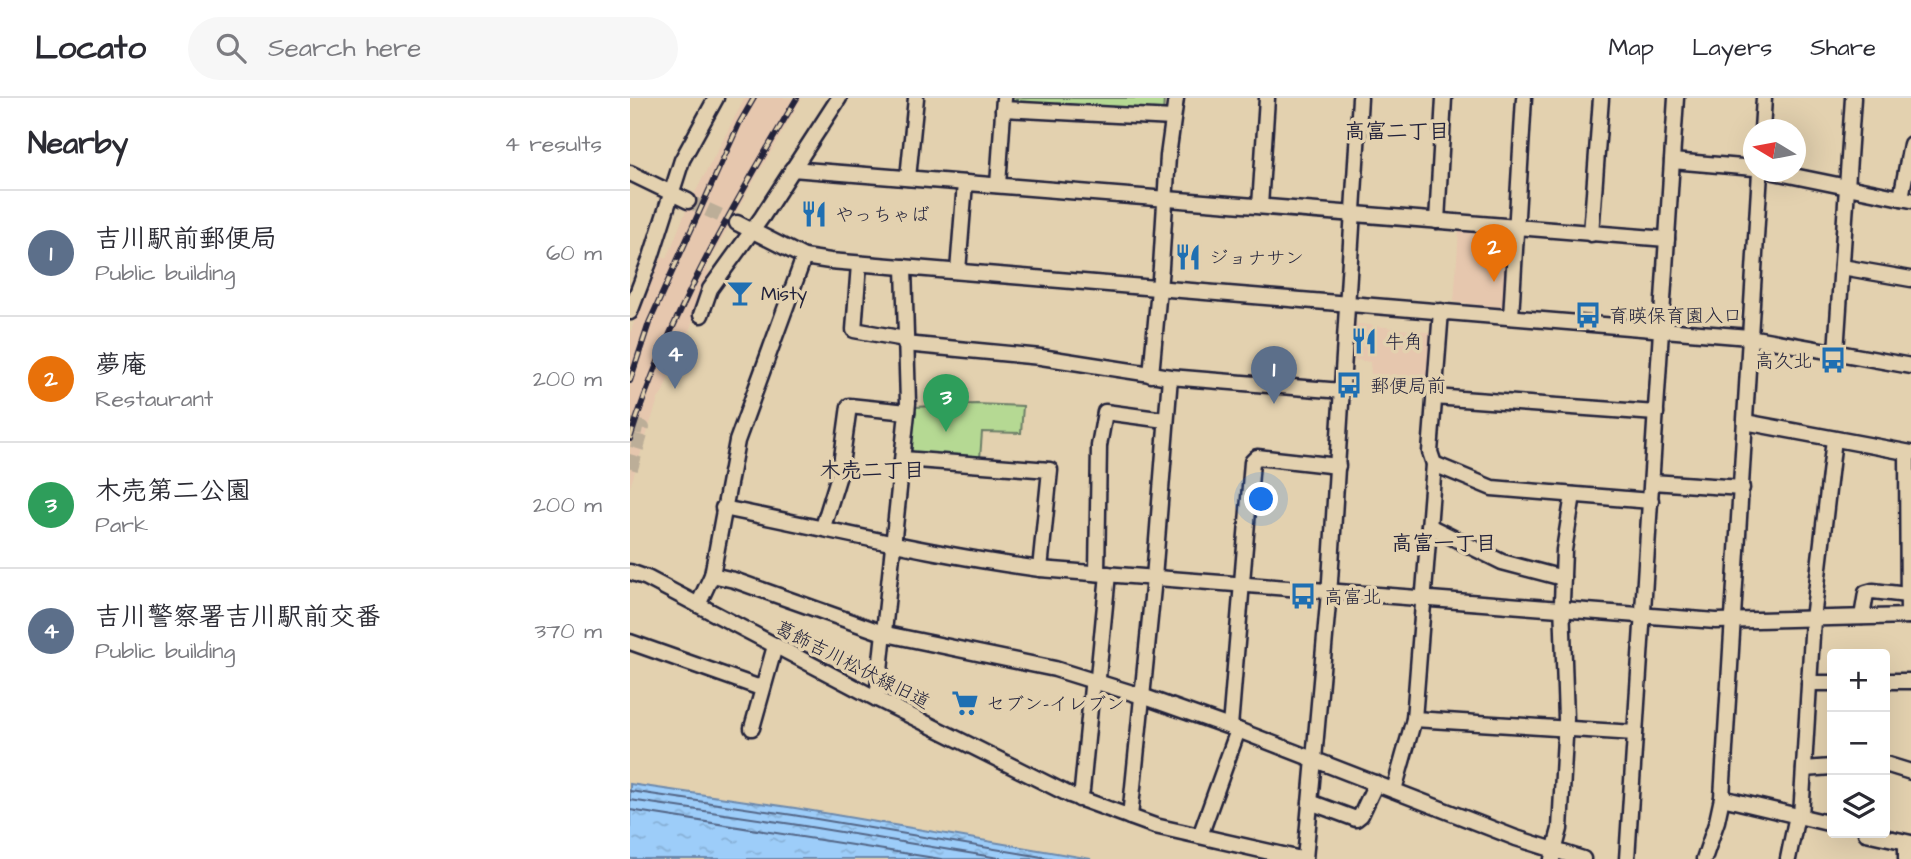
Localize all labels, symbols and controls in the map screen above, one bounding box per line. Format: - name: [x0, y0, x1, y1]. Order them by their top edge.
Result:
- search box: [188, 17, 678, 80]
- text: Locato: [35, 25, 146, 71]
- icon: search: [212, 29, 250, 67]
- text: Search here: [268, 30, 421, 66]
- text: Map: [1609, 31, 1654, 65]
- text: Layers: [1692, 31, 1772, 65]
- text: Share: [1810, 31, 1876, 65]
- district label: 高富二丁目: [1345, 117, 1450, 146]
- north arrow: [1743, 119, 1806, 182]
- text: Nearby: [28, 123, 128, 165]
- text: 4 results: [504, 128, 602, 160]
- restaurant icon: やっちゃば: [799, 199, 829, 229]
- place label: やっちゃば: [835, 202, 930, 229]
- text: 吉川駅前郵便局: [95, 221, 277, 257]
- pin: 2: [1471, 224, 1517, 282]
- text: 1: [50, 237, 52, 269]
- text: 60 m: [546, 237, 602, 269]
- restaurant icon: ジョナサン: [1173, 242, 1203, 272]
- place label: ジョナサン: [1209, 245, 1304, 272]
- text: Public building: [95, 257, 235, 289]
- bar icon: Misty: [725, 278, 755, 308]
- place label: Misty: [761, 281, 808, 309]
- bus stop icon: 育暎保育園入口: [1573, 300, 1603, 330]
- place label: 育暎保育園入口: [1609, 303, 1742, 330]
- restaurant icon: 牛角: [1349, 326, 1379, 356]
- place label: 牛角: [1385, 329, 1423, 356]
- pin: 4: [652, 331, 698, 389]
- bus stop icon: 高久北: [1818, 345, 1848, 375]
- pin: 1: [1251, 346, 1297, 404]
- text: 夢庵: [95, 347, 147, 383]
- place label: 高久北: [1755, 348, 1812, 375]
- text: 2: [44, 363, 58, 395]
- text: 200 m: [533, 363, 602, 395]
- bus stop icon: 郵便局前: [1334, 370, 1364, 400]
- place label: 郵便局前: [1370, 373, 1446, 400]
- pin: 3: [923, 374, 969, 432]
- text: Restaurant: [95, 383, 213, 415]
- district label: 木売二丁目: [820, 456, 925, 485]
- text: 木売第二公園: [95, 473, 251, 509]
- your location: [1244, 482, 1278, 516]
- text: 3: [45, 489, 57, 521]
- text: 200 m: [533, 489, 602, 521]
- text: Park: [95, 509, 148, 541]
- district label: 高富一丁目: [1392, 529, 1497, 558]
- bus stop icon: 高富北: [1288, 581, 1318, 611]
- place label: 高富北: [1324, 584, 1381, 611]
- text: 吉川警察署吉川駅前交番: [95, 599, 381, 635]
- street label: 葛飾吉川松伏線旧道: [770, 614, 935, 716]
- text: 4: [43, 615, 59, 647]
- text: 370 m: [535, 615, 602, 647]
- text: Public building: [95, 635, 235, 667]
- map controls: [1827, 649, 1890, 838]
- button: +: [1827, 649, 1890, 712]
- supermarket icon: セブン-イレブン: [950, 688, 980, 718]
- place label: セブン-イレブン: [986, 691, 1125, 718]
- button: −: [1827, 712, 1890, 775]
- button: layers: [1827, 775, 1890, 838]

